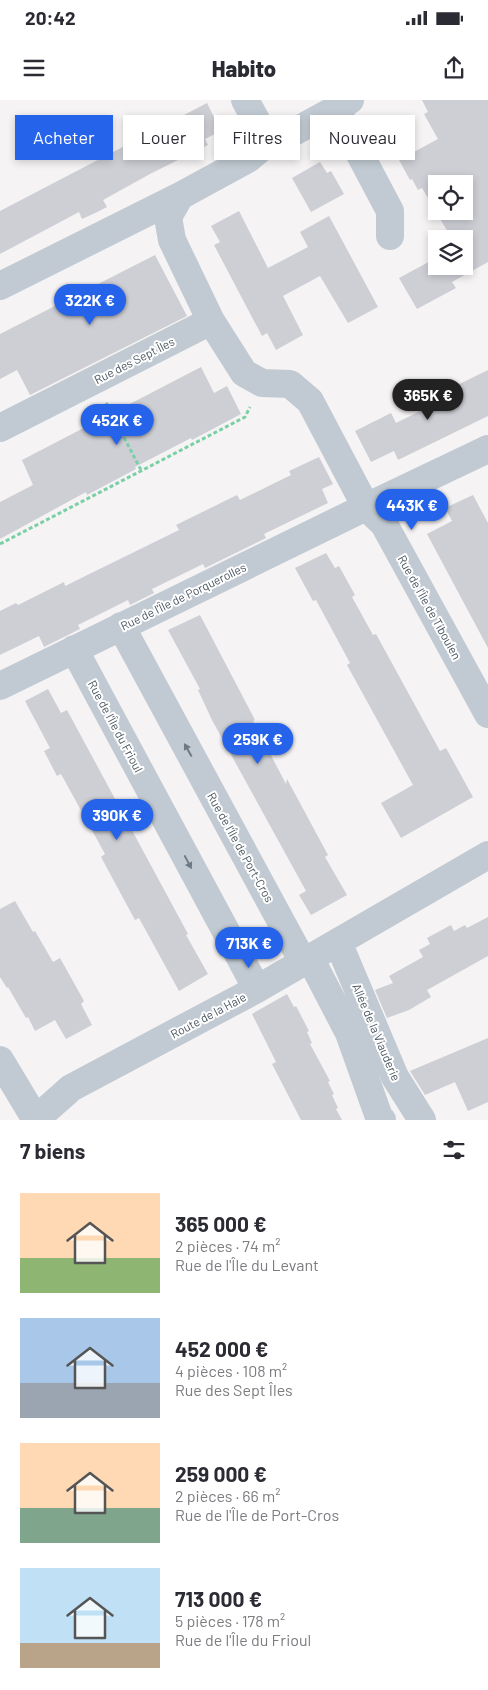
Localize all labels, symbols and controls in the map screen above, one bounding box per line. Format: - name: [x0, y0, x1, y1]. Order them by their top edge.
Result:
- text: 20:42: [25, 6, 76, 29]
- icon: menu: [20, 54, 48, 82]
- icon: share: [440, 54, 468, 82]
- text: Habito: [212, 55, 276, 81]
- chip: Acheter: [15, 115, 113, 160]
- chip: Louer: [123, 115, 204, 160]
- chip: Filtres: [214, 115, 300, 160]
- chip: Nouveau: [310, 115, 415, 160]
- map controls: [428, 175, 473, 275]
- button: locate: [428, 175, 473, 220]
- button: layers: [428, 230, 473, 275]
- pin: 322K €: [49, 284, 131, 326]
- text: 322K €: [65, 290, 115, 309]
- street label: Rue des Sept Îles: [91, 334, 177, 386]
- pin: 365K €: [387, 378, 469, 421]
- text: 365K €: [403, 385, 453, 404]
- pin: 452K €: [76, 404, 158, 446]
- text: 452K €: [92, 410, 142, 429]
- pin: 443K €: [371, 488, 453, 531]
- text: 443K €: [386, 495, 438, 514]
- street label: Rue de l'Île de Tiboulen: [396, 552, 464, 662]
- street label: Rue de l'Île de Porquerolles: [118, 559, 248, 632]
- street label: Rue de l'Île du Frioul: [86, 678, 146, 774]
- pin: 259K €: [217, 722, 299, 765]
- text: 259K €: [233, 729, 283, 748]
- one-way arrow: [184, 743, 192, 758]
- street label: Rue de l'Île de Port-Cros: [205, 790, 277, 904]
- pin: 390K €: [76, 798, 158, 841]
- text: 390K €: [92, 805, 142, 824]
- one-way arrow: [184, 855, 193, 868]
- pin: 713K €: [208, 926, 290, 969]
- text: 713K €: [226, 933, 272, 952]
- street label: Allée de la Viauderie: [350, 981, 404, 1083]
- street label: Route de la Haie: [168, 989, 248, 1041]
- icon: filters: [440, 1136, 468, 1164]
- text: 7 biens: [20, 1138, 85, 1163]
- text: 365 000 €: [175, 1211, 267, 1236]
- icon: home: [60, 1213, 120, 1273]
- text: 2 pièces · 74 m²: [175, 1236, 280, 1255]
- text: Rue de l'Île du Levant: [175, 1255, 319, 1274]
- text: 452 000 €: [175, 1336, 268, 1361]
- icon: home: [60, 1338, 120, 1398]
- text: 4 pièces · 108 m²: [175, 1361, 287, 1380]
- text: Rue des Sept Îles: [175, 1380, 293, 1399]
- text: 259 000 €: [175, 1461, 267, 1486]
- icon: home: [60, 1463, 120, 1523]
- text: 2 pièces · 66 m²: [175, 1486, 280, 1505]
- text: Rue de l'Île de Port-Cros: [175, 1505, 339, 1524]
- text: 713 000 €: [175, 1586, 262, 1611]
- icon: home: [60, 1588, 120, 1648]
- text: 5 pièces · 178 m²: [175, 1611, 285, 1630]
- text: Rue de l'Île du Frioul: [175, 1630, 311, 1649]

